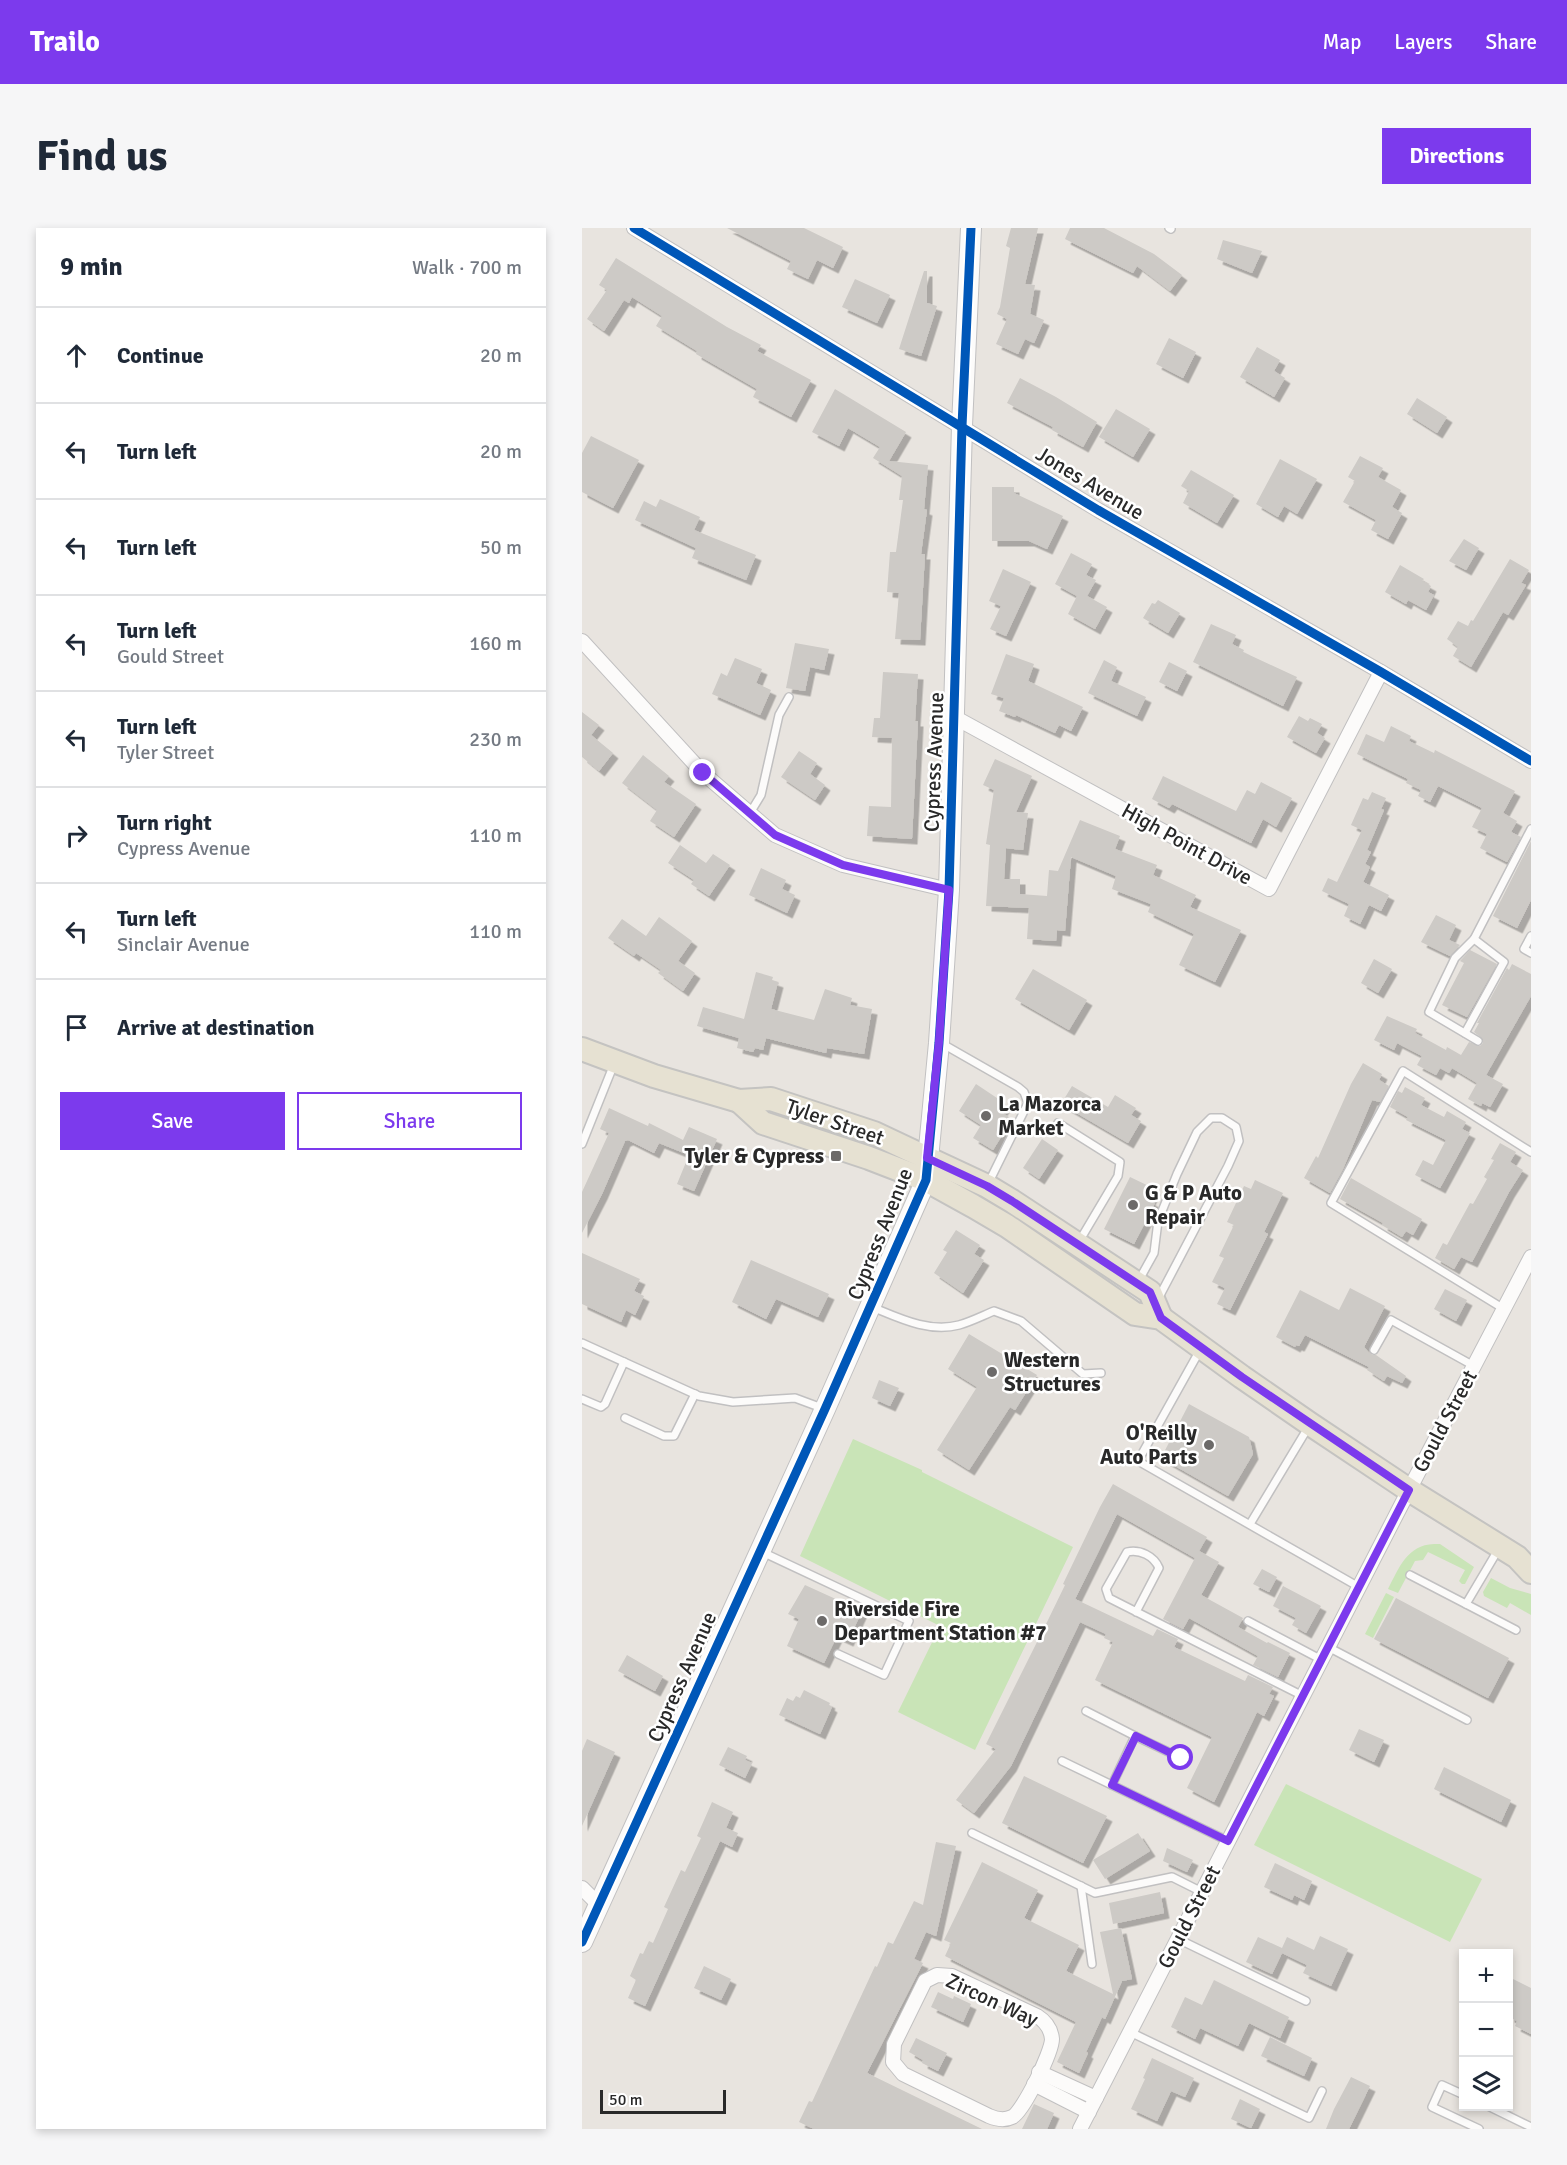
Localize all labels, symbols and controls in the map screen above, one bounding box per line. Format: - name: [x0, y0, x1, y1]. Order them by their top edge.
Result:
- text: Trailo: [30, 25, 100, 59]
- text: Map: [1323, 29, 1361, 55]
- text: Layers: [1394, 29, 1452, 55]
- text: Share: [1485, 29, 1537, 55]
- button: Directions: [1382, 128, 1531, 184]
- text: Find us: [36, 131, 167, 182]
- text: 9 min: [60, 251, 123, 283]
- text: Walk · 700 m: [412, 255, 522, 280]
- icon: ahead: [60, 339, 93, 372]
- text: Continue: [117, 342, 204, 369]
- text: 20 m: [480, 343, 522, 368]
- icon: left: [60, 435, 93, 468]
- text: Turn left: [117, 438, 197, 465]
- text: 20 m: [480, 439, 522, 464]
- street label: Jones Avenue: [1031, 440, 1149, 526]
- icon: left: [60, 531, 93, 564]
- text: Turn left: [117, 534, 197, 561]
- text: 50 m: [480, 535, 522, 560]
- text: Turn left: [117, 617, 197, 644]
- icon: left: [60, 627, 93, 660]
- text: 160 m: [469, 631, 522, 656]
- text: Gould Street: [117, 644, 224, 669]
- street label: Cypress Avenue: [919, 692, 949, 832]
- text: Turn left: [117, 713, 197, 740]
- icon: left: [60, 723, 93, 756]
- text: 230 m: [469, 727, 522, 752]
- text: Tyler Street: [117, 740, 214, 765]
- route end: [689, 759, 715, 785]
- street label: High Point Drive: [1117, 797, 1257, 891]
- text: Turn right: [117, 809, 212, 836]
- icon: right: [60, 819, 93, 852]
- text: 110 m: [469, 823, 522, 848]
- text: Cypress Avenue: [117, 836, 250, 861]
- text: Turn left: [117, 905, 197, 932]
- icon: left: [60, 915, 93, 948]
- text: 110 m: [469, 919, 522, 944]
- text: Sinclair Avenue: [117, 932, 250, 957]
- icon: arrive: [60, 1011, 93, 1044]
- text: Arrive at destination: [117, 1014, 314, 1041]
- place label: La Mazorca Market: [998, 1091, 1102, 1141]
- button: Save: [60, 1092, 285, 1150]
- button: Share: [297, 1092, 522, 1150]
- street label: Tyler Street: [782, 1093, 888, 1151]
- marker: La Mazorca Market: [979, 1109, 993, 1123]
- place label: Tyler & Cypress: [685, 1143, 824, 1169]
- marker: Tyler & Cypress: [829, 1149, 843, 1163]
- street label: Cypress Avenue: [842, 1164, 918, 1304]
- place label: G & P Auto Repair: [1145, 1180, 1242, 1230]
- marker: G & P Auto Repair: [1126, 1198, 1140, 1212]
- place label: Western Structures: [1004, 1347, 1101, 1397]
- marker: Western Structures: [985, 1365, 999, 1379]
- street label: Gould Street: [1407, 1365, 1483, 1477]
- place label: O'Reilly Auto Parts: [1100, 1420, 1198, 1470]
- marker: O'Reilly Auto Parts: [1202, 1438, 1216, 1452]
- place label: Riverside Fire Department Station #7: [834, 1596, 1047, 1646]
- street label: Cypress Avenue: [642, 1608, 722, 1746]
- marker: Riverside Fire Department Station #7: [815, 1614, 829, 1628]
- route start: [1167, 1744, 1193, 1770]
- street label: Gould Street: [1152, 1861, 1226, 1973]
- map controls: [1459, 1949, 1513, 2111]
- button: +: [1459, 1949, 1513, 2003]
- street label: Zircon Way: [942, 1967, 1042, 2033]
- button: −: [1459, 2003, 1513, 2057]
- button: layers: [1459, 2057, 1513, 2111]
- scale bar: [600, 2087, 726, 2114]
- text: 50 m: [609, 2090, 643, 2110]

